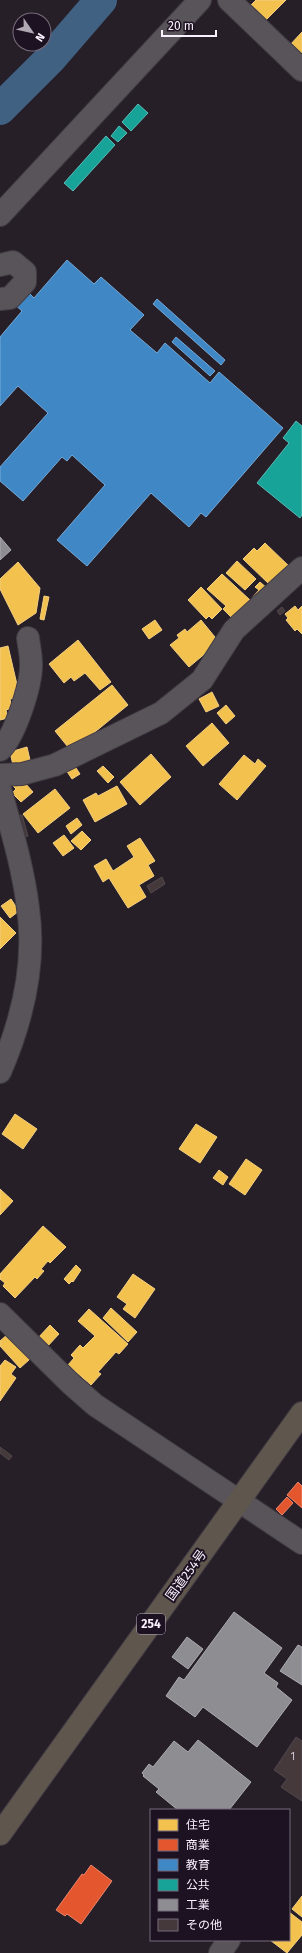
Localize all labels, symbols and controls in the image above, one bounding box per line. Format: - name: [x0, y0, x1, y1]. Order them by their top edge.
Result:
- north arrow: [12, 12, 52, 52]
- scale bar: [162, 12, 216, 38]
- text: 20 m: [168, 19, 194, 33]
- text: N: [32, 31, 47, 44]
- street label: 国道254号: [163, 1547, 209, 1603]
- road number: 254: [137, 1614, 165, 1634]
- house number: 1: [291, 1750, 295, 1763]
- legend: [150, 1809, 290, 1941]
- text: 住宅: [186, 1818, 210, 1832]
- text: 商業: [186, 1838, 210, 1852]
- text: 教育: [186, 1858, 210, 1872]
- text: 公共: [186, 1878, 210, 1892]
- text: 工業: [186, 1898, 210, 1912]
- text: その他: [186, 1918, 222, 1932]

